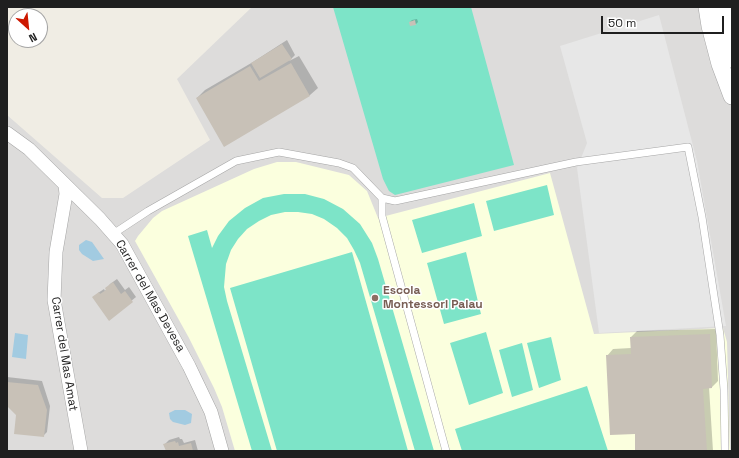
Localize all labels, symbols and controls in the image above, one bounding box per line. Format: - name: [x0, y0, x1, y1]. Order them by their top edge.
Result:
- north arrow: [8, 8, 48, 48]
- scale bar: [603, 8, 726, 34]
- text: 50 m: [608, 15, 636, 31]
- text: N: [27, 30, 39, 46]
- street label: Carrer del Mas Devesa: [112, 237, 188, 355]
- place label: Escola Montessori Palau: [383, 284, 483, 312]
- marker: Escola Montessori Palau: [370, 293, 380, 303]
- street label: Carrer del Mas Amat: [48, 296, 80, 412]

